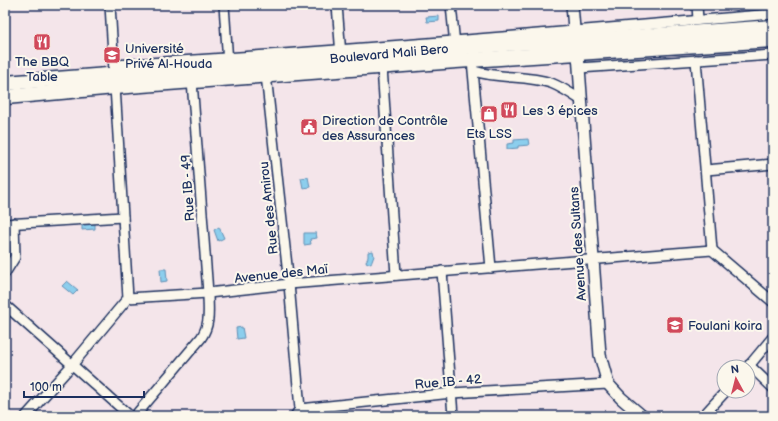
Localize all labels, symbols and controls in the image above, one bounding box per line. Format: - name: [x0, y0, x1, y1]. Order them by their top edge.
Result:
- restaurant icon: The BBQ Table: [32, 32, 52, 52]
- place label: Université Privé Al-Houda: [125, 41, 212, 72]
- street label: Boulevard Mali Bero: [329, 41, 449, 67]
- school or university icon: Université Privé Al-Houda: [102, 45, 122, 65]
- place label: The BBQ Table: [15, 54, 70, 85]
- restaurant icon: Les 3 épices: [499, 100, 519, 120]
- place label: Les 3 épices: [522, 103, 598, 119]
- shop icon: Ets LSS: [479, 104, 499, 124]
- place label: Direction de Contrôle des Assurances: [322, 113, 448, 144]
- public building icon: Direction de Contrôle des Assurances: [299, 117, 319, 137]
- place label: Ets LSS: [466, 126, 512, 142]
- street label: Rue IB - 49: [178, 154, 198, 222]
- street label: Rue des Amirou: [256, 161, 282, 255]
- street label: Avenue des Sultans: [566, 186, 590, 302]
- street label: Avenue des Maï: [234, 261, 330, 287]
- school or university icon: Foulani koira: [665, 315, 685, 335]
- place label: Foulani koira: [688, 318, 762, 334]
- north arrow: [716, 359, 756, 399]
- text: N: [730, 363, 740, 377]
- street label: Rue IB - 42: [414, 371, 482, 393]
- scale bar: [24, 373, 144, 399]
- text: 100 m: [30, 380, 62, 395]

